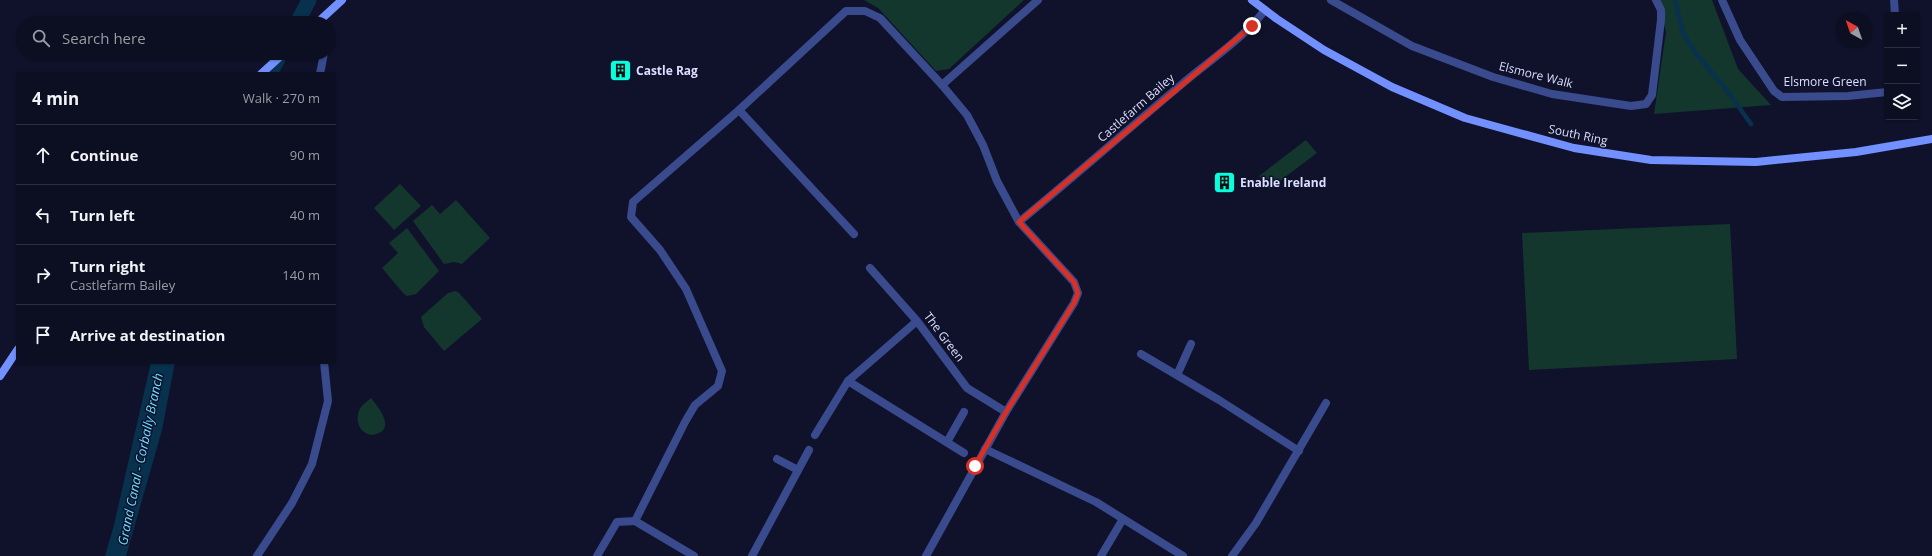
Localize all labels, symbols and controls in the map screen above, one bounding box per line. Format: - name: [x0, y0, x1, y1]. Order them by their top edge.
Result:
- north arrow: [1836, 12, 1872, 48]
- map controls: [1884, 12, 1920, 120]
- button: +: [1884, 12, 1920, 48]
- search box: [16, 16, 336, 60]
- route end: [1243, 17, 1261, 35]
- icon: search: [30, 27, 52, 49]
- text: Search here: [62, 28, 146, 48]
- button: −: [1884, 48, 1920, 84]
- street label: Elsmore Walk: [1497, 57, 1576, 92]
- building icon: Castle Rag: [607, 58, 633, 84]
- place label: Castle Rag: [636, 62, 698, 79]
- street label: Castlefarm Bailey: [1093, 69, 1179, 146]
- street label: Elsmore Green: [1784, 73, 1866, 90]
- button: layers: [1884, 84, 1920, 120]
- text: 4 min: [32, 87, 79, 110]
- text: Walk · 270 m: [243, 89, 320, 107]
- street label: South Ring: [1547, 120, 1610, 149]
- icon: ahead: [32, 144, 54, 166]
- text: Continue: [70, 145, 138, 165]
- text: 90 m: [290, 146, 320, 164]
- building icon: Enable Ireland: [1212, 170, 1238, 196]
- place label: Enable Ireland: [1240, 174, 1326, 191]
- icon: left: [32, 204, 54, 226]
- text: Turn left: [70, 205, 135, 225]
- text: 40 m: [290, 206, 320, 224]
- text: Turn right: [70, 256, 145, 276]
- icon: right: [32, 264, 54, 286]
- text: 140 m: [282, 266, 320, 284]
- text: Castlefarm Bailey: [70, 276, 175, 294]
- street label: The Green: [920, 308, 969, 365]
- icon: arrive: [32, 324, 54, 346]
- text: Arrive at destination: [70, 325, 225, 345]
- water label: Grand Canal - Corbally Branch: [113, 371, 167, 547]
- route start: [966, 457, 984, 475]

